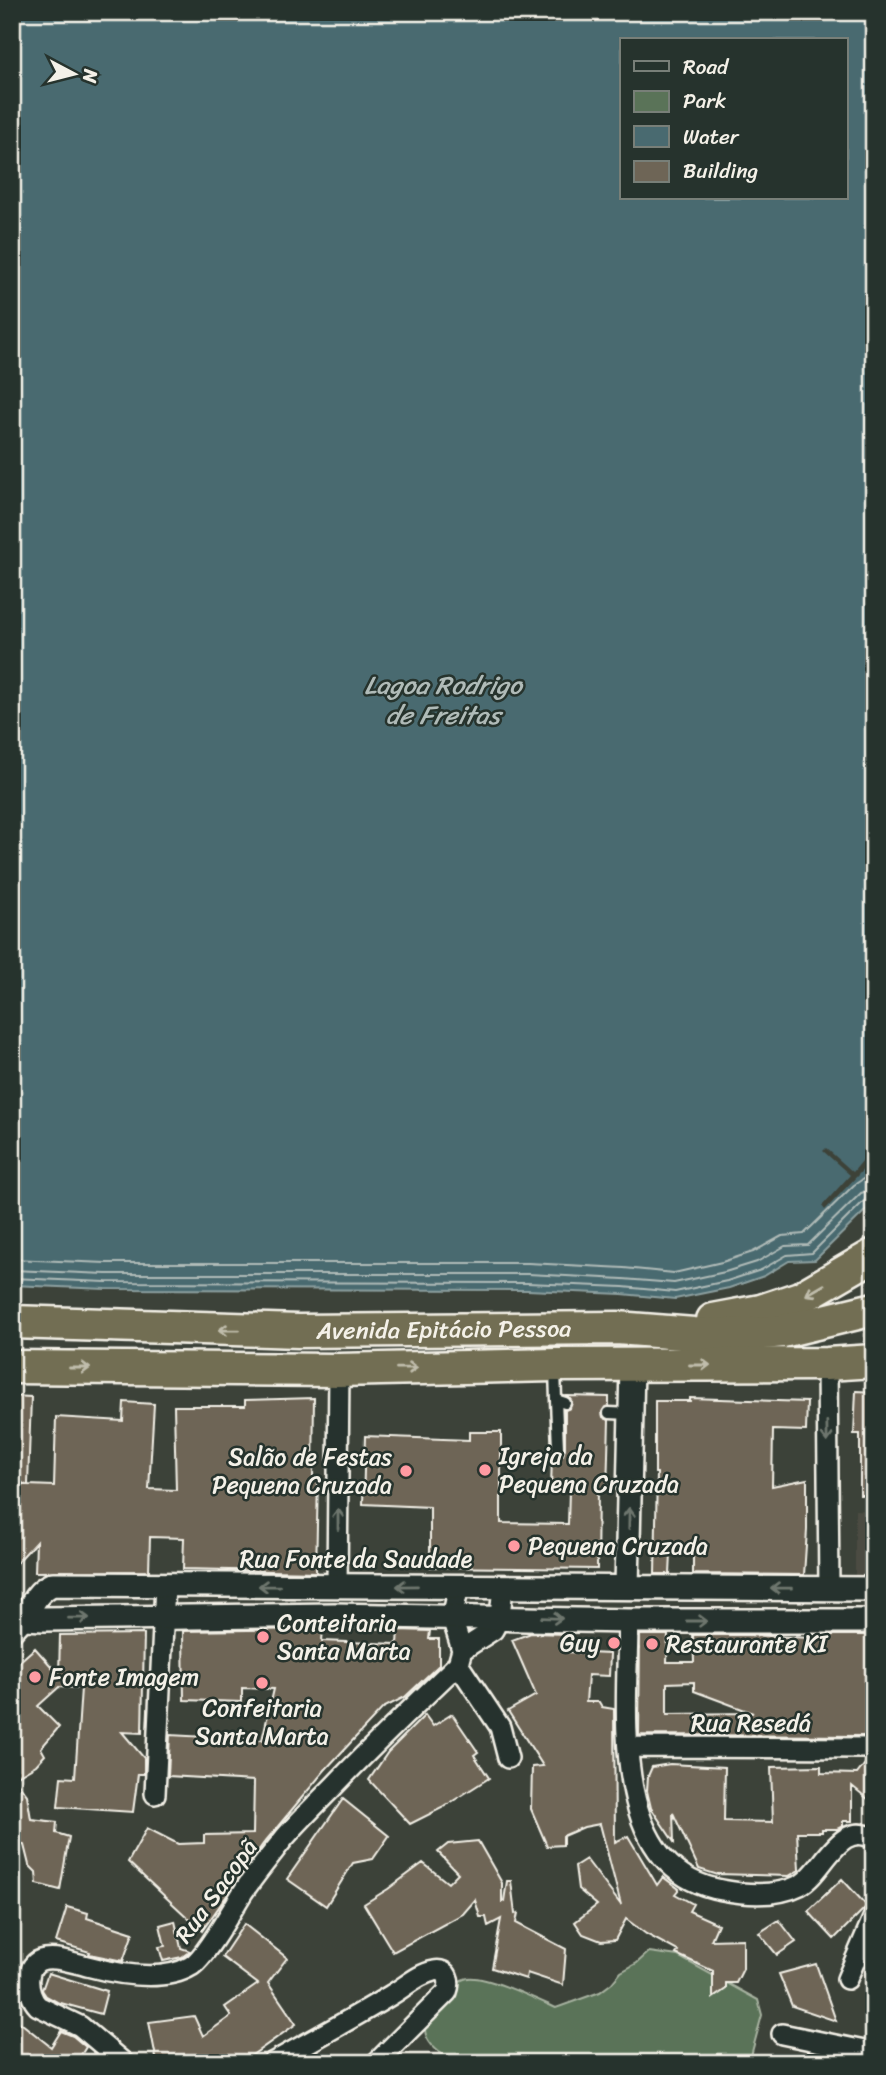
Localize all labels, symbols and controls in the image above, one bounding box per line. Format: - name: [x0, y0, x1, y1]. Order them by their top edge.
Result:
- north arrow: [38, 38, 108, 108]
- legend: [620, 38, 848, 200]
- text: Road: [683, 48, 730, 86]
- text: N: [73, 66, 108, 85]
- text: Park: [683, 82, 726, 120]
- text: Water: [683, 118, 740, 156]
- text: Building: [683, 152, 759, 190]
- water label: Lagoa Rodrigo de Freitas: [364, 662, 524, 738]
- one-way arrow: [805, 1283, 825, 1297]
- street label: Avenida Epitácio Pessoa: [315, 1307, 572, 1352]
- one-way arrow: [218, 1323, 241, 1336]
- one-way arrow: [688, 1358, 711, 1372]
- one-way arrow: [69, 1361, 92, 1375]
- one-way arrow: [395, 1362, 418, 1375]
- one-way arrow: [821, 1421, 834, 1444]
- place label: Igreja da Pequena Cruzada: [498, 1435, 679, 1505]
- place label: Salão de Festas Pequena Cruzada: [212, 1436, 392, 1506]
- marker: Igreja da Pequena Cruzada: [477, 1462, 493, 1478]
- marker: Salão de Festas Pequena Cruzada: [398, 1463, 414, 1479]
- one-way arrow: [331, 1507, 345, 1530]
- one-way arrow: [622, 1507, 636, 1530]
- place label: Pequena Cruzada: [528, 1525, 708, 1567]
- street label: Rua Fonte da Saudade: [240, 1538, 473, 1580]
- marker: Pequena Cruzada: [506, 1538, 522, 1554]
- one-way arrow: [258, 1579, 281, 1593]
- one-way arrow: [395, 1579, 418, 1592]
- one-way arrow: [770, 1581, 793, 1595]
- place label: Conteitaria Santa Marta: [277, 1602, 411, 1672]
- one-way arrow: [68, 1612, 91, 1625]
- one-way arrow: [540, 1612, 563, 1625]
- one-way arrow: [685, 1614, 708, 1628]
- place label: Guy: [560, 1622, 601, 1664]
- place label: Restaurante KI: [666, 1623, 829, 1665]
- marker: Conteitaria Santa Marta: [255, 1629, 271, 1645]
- marker: Guy: [606, 1635, 622, 1651]
- marker: Restaurante KI: [644, 1636, 660, 1652]
- place label: Fonte Imagem: [49, 1656, 199, 1698]
- marker: Fonte Imagem: [27, 1669, 43, 1685]
- marker: Confeitaria Santa Marta: [254, 1675, 270, 1691]
- place label: Confeitaria Santa Marta: [195, 1687, 329, 1757]
- street label: Rua Resedá: [691, 1702, 811, 1744]
- street label: Rua Sacopã: [163, 1829, 269, 1953]

